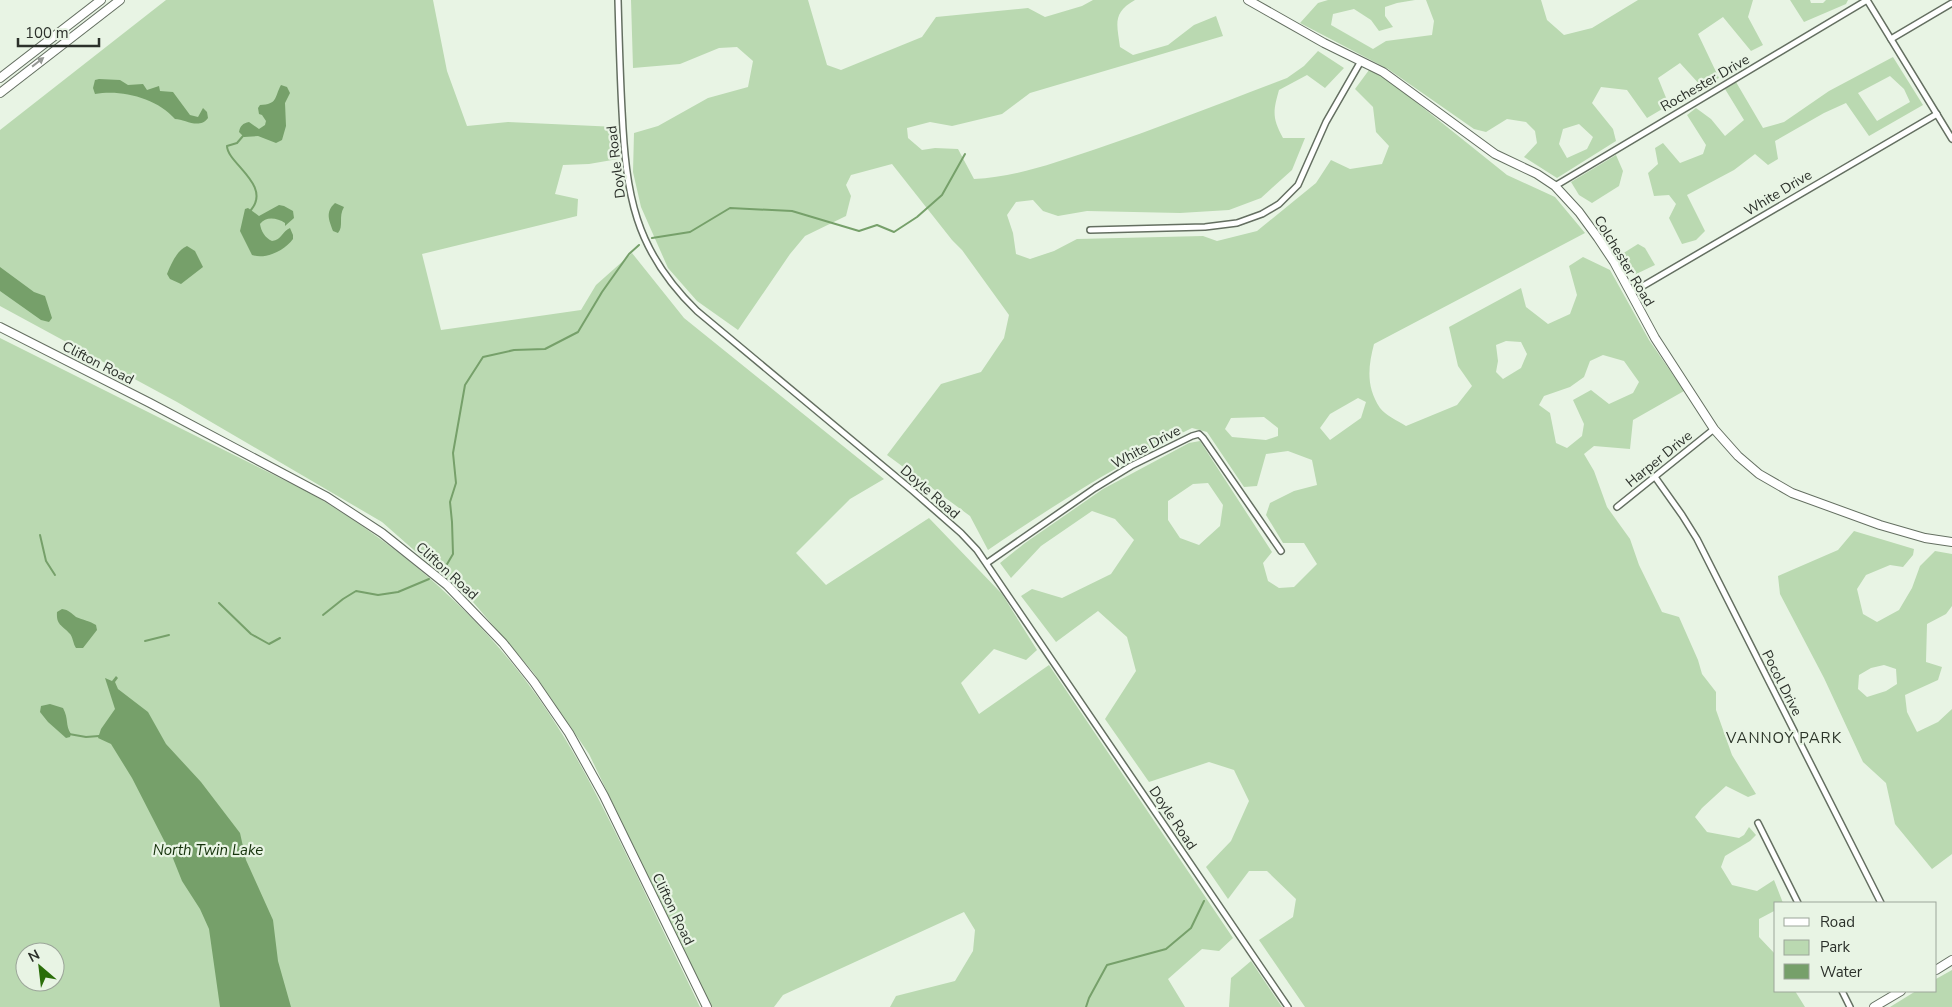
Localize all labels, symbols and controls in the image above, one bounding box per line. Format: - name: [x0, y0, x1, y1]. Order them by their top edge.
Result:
- scale bar: [18, 15, 99, 47]
- text: 100 m: [25, 23, 69, 43]
- street label: Rochester Drive: [1657, 50, 1753, 116]
- one-way arrow: [31, 57, 45, 67]
- street label: Doyle Road: [602, 125, 630, 199]
- street label: White Drive: [1741, 165, 1815, 221]
- street label: Colchester Road: [1589, 212, 1659, 310]
- street label: Clifton Road: [59, 337, 137, 389]
- street label: White Drive: [1108, 421, 1184, 473]
- street label: Harper Drive: [1622, 426, 1696, 492]
- street label: Doyle Road: [896, 461, 964, 523]
- street label: Clifton Road: [412, 538, 482, 604]
- street label: Pocol Drive: [1757, 647, 1807, 719]
- district label: VANNOY PARK: [1725, 728, 1842, 748]
- street label: Doyle Road: [1145, 782, 1201, 854]
- water label: North Twin Lake: [153, 840, 263, 860]
- street label: Clifton Road: [647, 870, 699, 948]
- legend: [1774, 902, 1937, 992]
- text: Road: [1820, 912, 1855, 932]
- text: Park: [1820, 937, 1850, 957]
- north arrow: [15, 942, 65, 992]
- text: N: [25, 945, 43, 967]
- text: Water: [1820, 962, 1863, 982]

